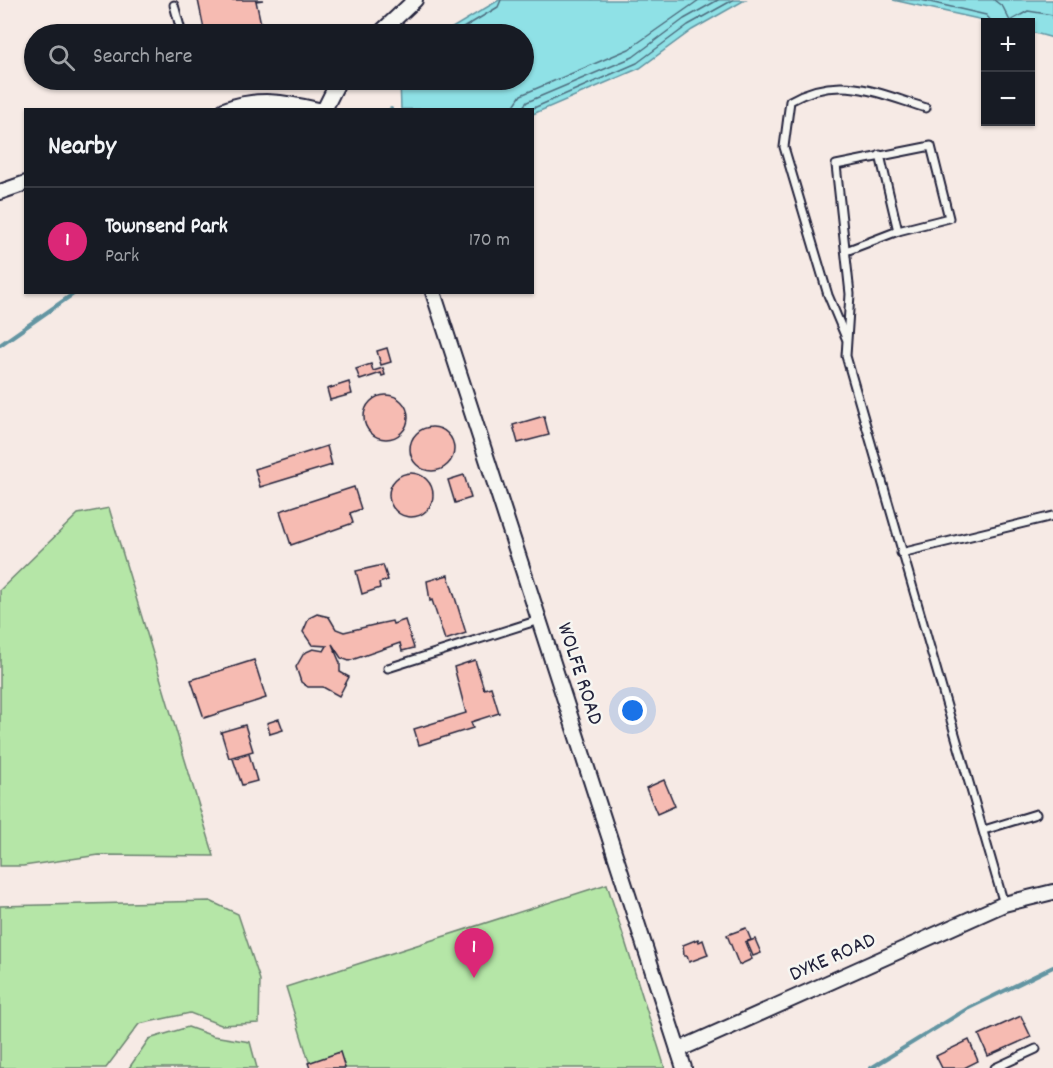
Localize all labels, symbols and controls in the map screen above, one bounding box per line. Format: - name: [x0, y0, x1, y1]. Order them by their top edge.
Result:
- map controls: [981, 18, 1035, 126]
- button: +: [981, 18, 1035, 72]
- search box: [24, 24, 534, 90]
- icon: search: [45, 41, 78, 74]
- text: Search here: [93, 42, 192, 73]
- button: −: [981, 72, 1035, 126]
- text: Nearby: [48, 129, 116, 166]
- text: Townsend Park: [105, 212, 228, 243]
- text: 1: [65, 227, 70, 255]
- text: 170 m: [469, 227, 510, 255]
- text: Park: [105, 243, 139, 271]
- street label: WOLFE ROAD: [548, 619, 610, 729]
- your location: [618, 696, 647, 725]
- street label: DYKE ROAD: [785, 925, 881, 991]
- pin: 1: [454, 928, 494, 978]

